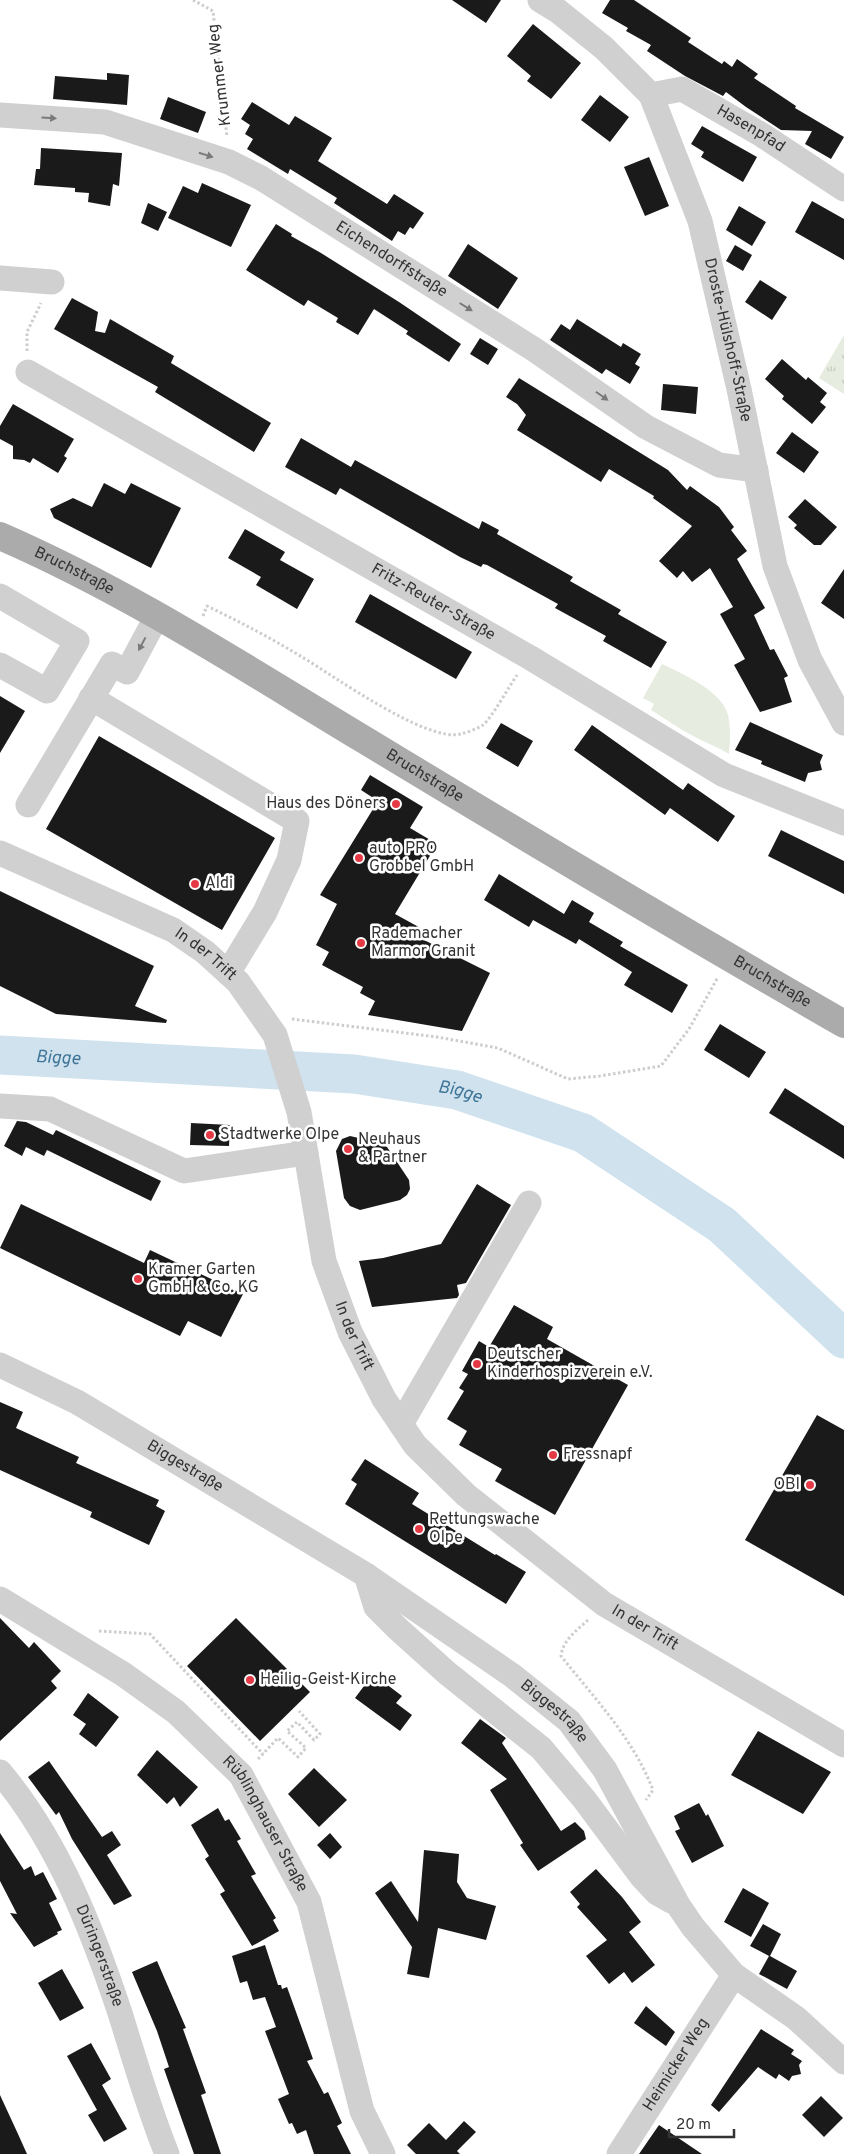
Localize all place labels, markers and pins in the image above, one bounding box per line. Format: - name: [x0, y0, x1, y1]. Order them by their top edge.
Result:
- place label: Haus des Döners: [266, 794, 386, 814]
- marker: Haus des Döners: [390, 798, 402, 810]
- place label: auto PRO Grobbel GmbH: [369, 839, 474, 877]
- marker: auto PRO Grobbel GmbH: [353, 852, 365, 864]
- place label: Aldi: [205, 874, 233, 894]
- marker: Aldi: [189, 878, 201, 890]
- place label: Rademacher Marmor Granit: [371, 924, 475, 962]
- marker: Rademacher Marmor Granit: [355, 937, 367, 949]
- place label: Stadtwerke Olpe: [220, 1125, 339, 1145]
- marker: Stadtwerke Olpe: [204, 1129, 216, 1141]
- place label: Neuhaus & Partner: [358, 1130, 427, 1168]
- marker: Neuhaus & Partner: [342, 1143, 354, 1155]
- place label: Kramer Garten GmbH & Co. KG: [148, 1260, 259, 1298]
- marker: Kramer Garten GmbH & Co. KG: [132, 1273, 144, 1285]
- place label: Deutscher Kinderhospizverein e.V.: [487, 1345, 653, 1383]
- marker: Deutscher Kinderhospizverein e.V.: [471, 1358, 483, 1370]
- place label: Fressnapf: [563, 1445, 633, 1465]
- marker: Fressnapf: [547, 1449, 559, 1461]
- place label: OBI: [773, 1475, 800, 1495]
- marker: OBI: [804, 1479, 816, 1491]
- place label: Rettungswache Olpe: [429, 1510, 540, 1548]
- marker: Rettungswache Olpe: [413, 1523, 425, 1535]
- place label: Heilig-Geist-Kirche: [260, 1670, 396, 1690]
- marker: Heilig-Geist-Kirche: [244, 1674, 256, 1686]

